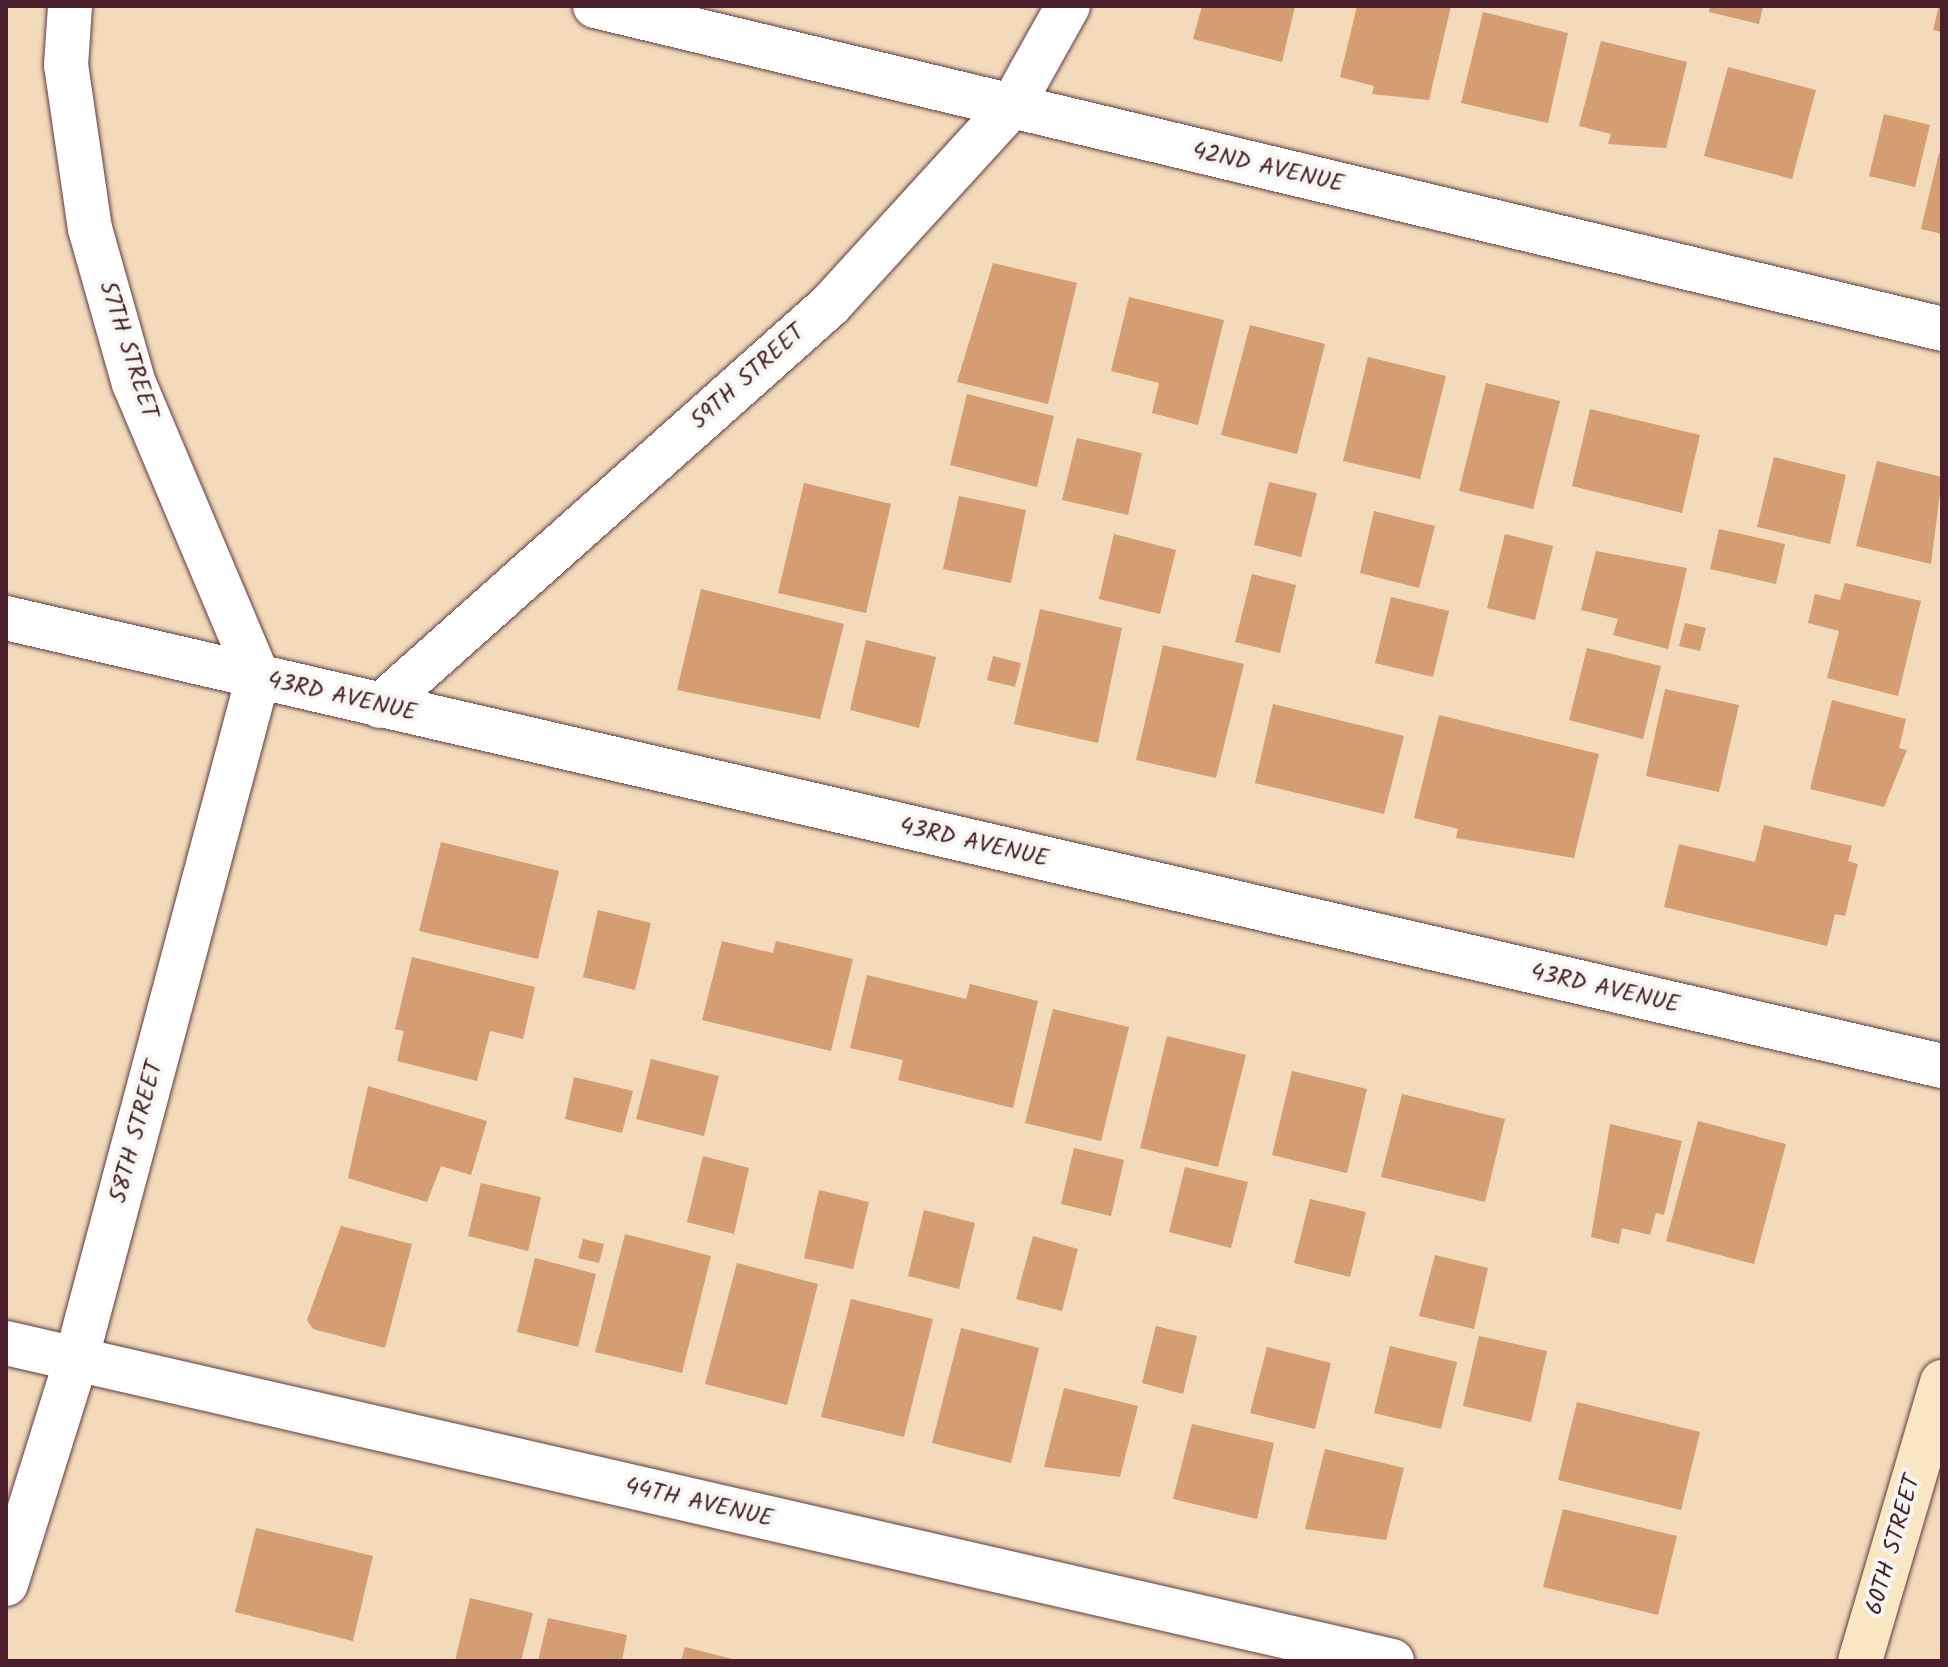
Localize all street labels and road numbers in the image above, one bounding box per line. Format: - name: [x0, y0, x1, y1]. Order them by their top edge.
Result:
- street label: 42ND AVENUE: [1189, 137, 1347, 199]
- street label: 57TH STREET: [92, 278, 164, 422]
- street label: 59TH STREET: [685, 318, 811, 436]
- street label: 43RD AVENUE: [265, 666, 419, 728]
- street label: 43RD AVENUE: [897, 812, 1051, 874]
- street label: 43RD AVENUE: [1528, 958, 1682, 1020]
- street label: 58TH STREET: [104, 1058, 170, 1206]
- street label: 44TH AVENUE: [622, 1472, 776, 1534]
- street label: 60TH STREET: [1860, 1472, 1928, 1618]

